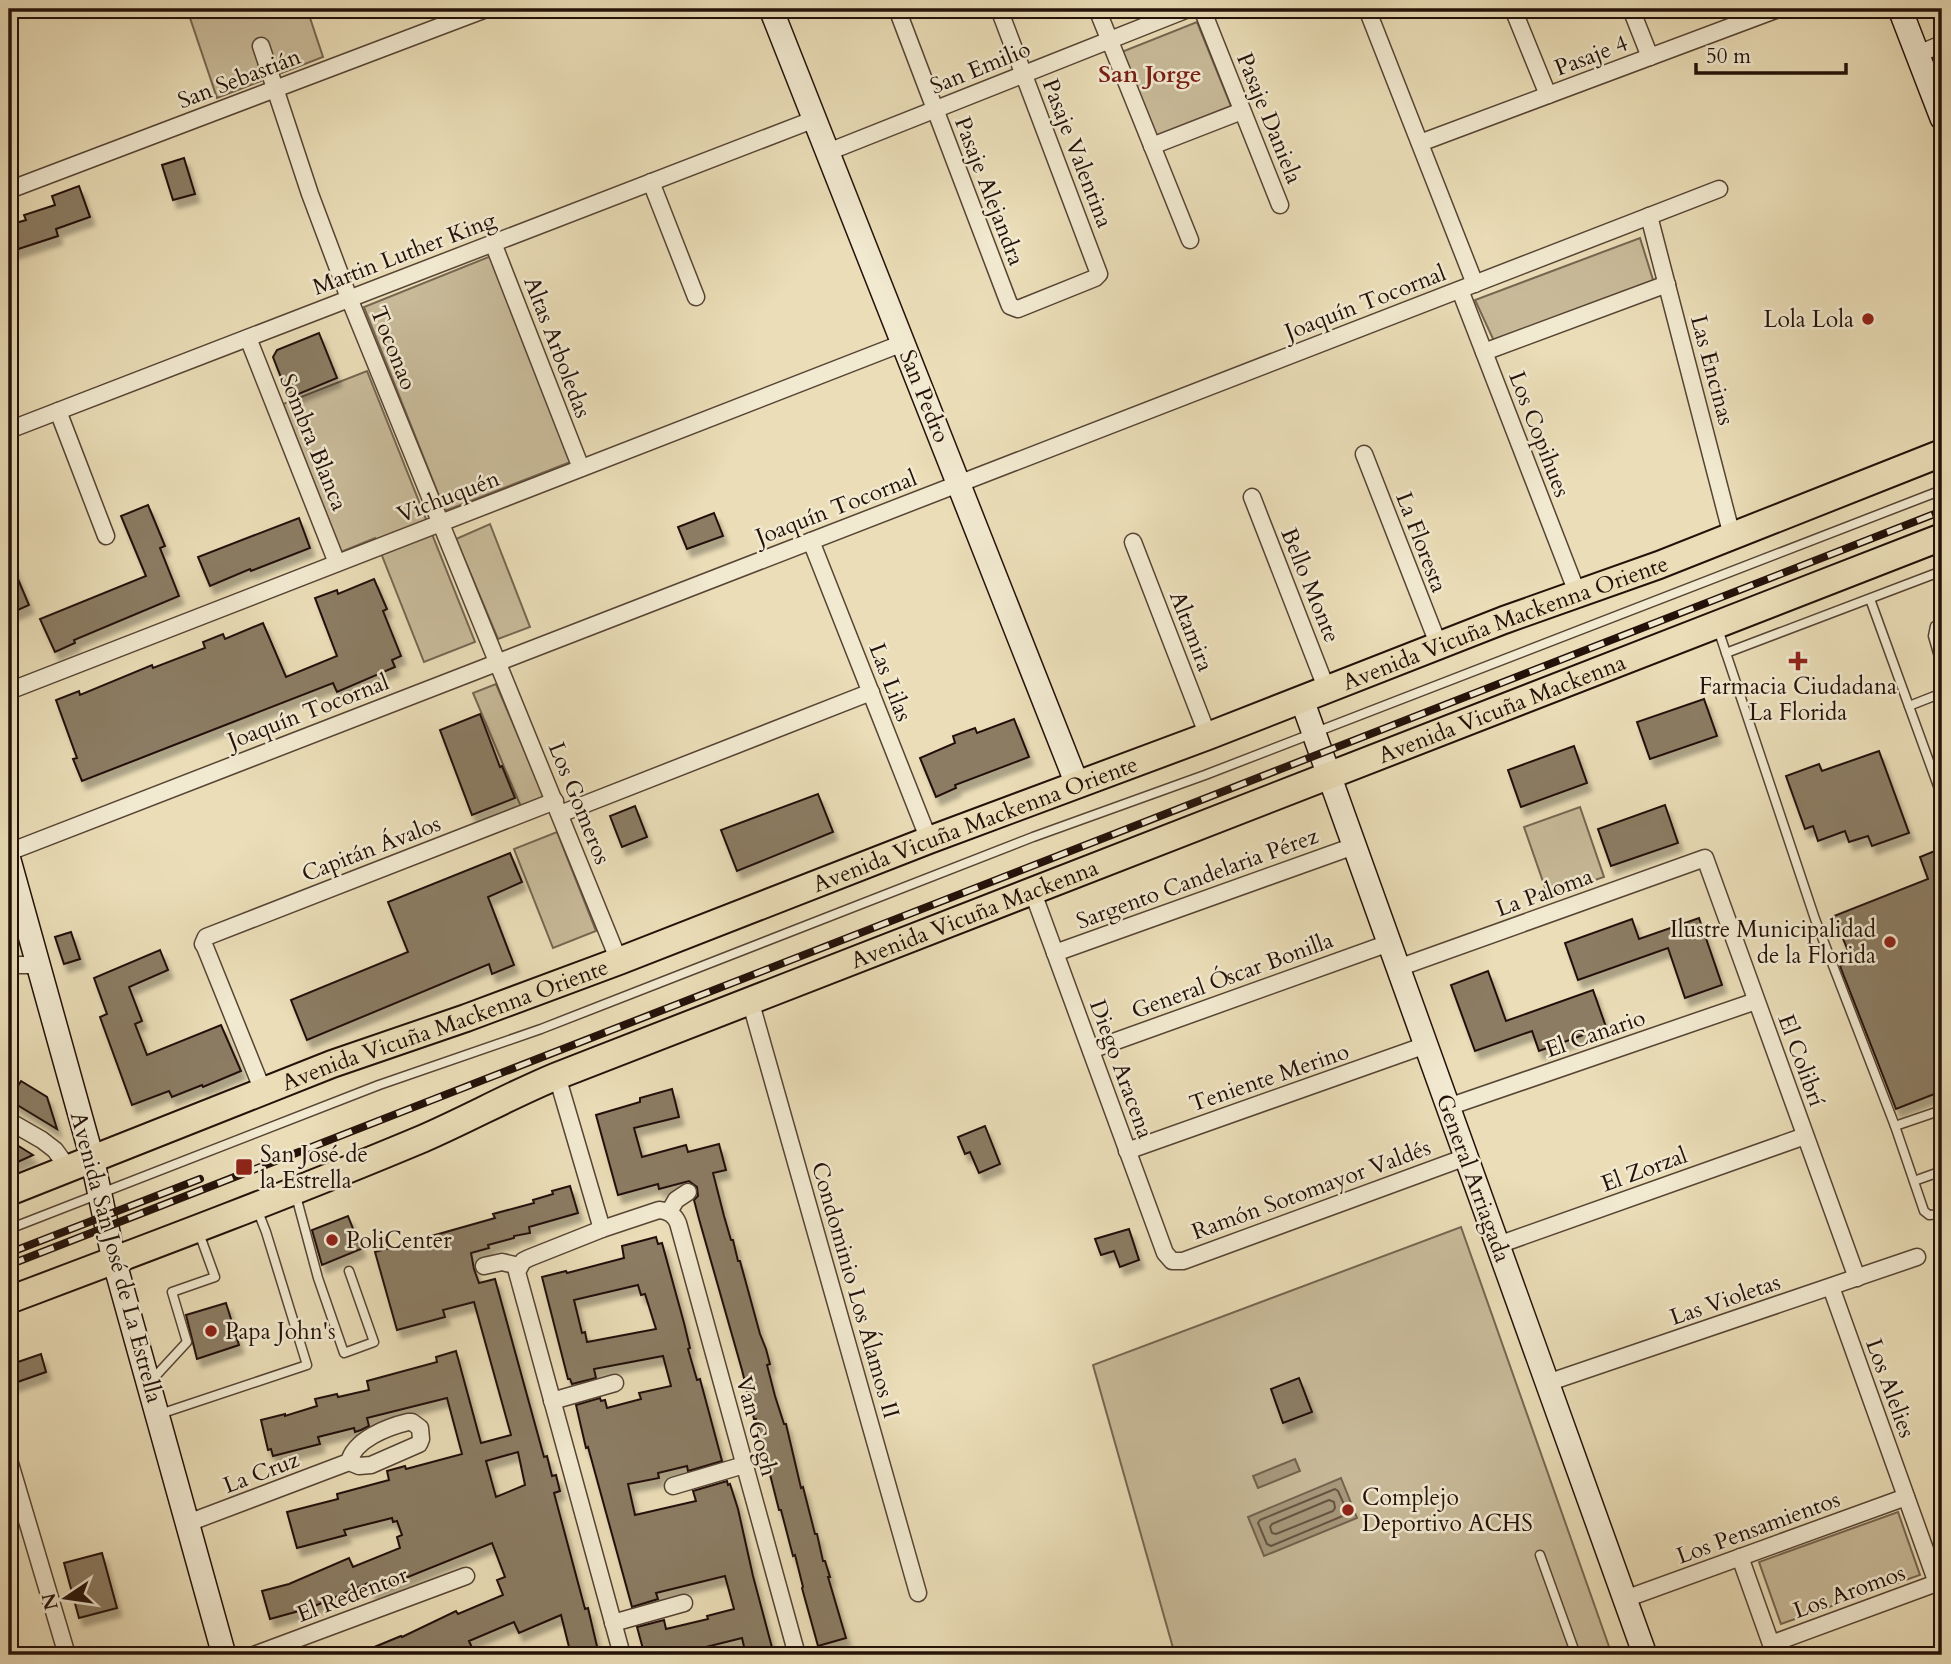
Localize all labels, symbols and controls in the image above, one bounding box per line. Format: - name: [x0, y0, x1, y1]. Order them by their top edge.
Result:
- street label: Pasaje 4: [1550, 27, 1632, 84]
- scale bar: [1696, 32, 1846, 76]
- street label: San Emilio: [925, 33, 1035, 102]
- street label: San Sebastián: [173, 41, 305, 116]
- text: 50 m: [1706, 42, 1751, 71]
- street label: Pasaje Daniela: [1229, 48, 1310, 188]
- district label: San Jorge: [1098, 58, 1202, 91]
- street label: Pasaje Valentina: [1035, 74, 1120, 232]
- street label: Pasaje Alejandra: [947, 112, 1032, 270]
- street label: Martin Luther King: [308, 204, 500, 303]
- street label: Joaquín Tocornal: [1277, 257, 1450, 349]
- street label: Altas Arboledas: [516, 272, 599, 422]
- street label: Toconao: [363, 302, 424, 395]
- place label: Lola Lola: [1764, 304, 1854, 335]
- marker: Lola Lola: [1860, 311, 1876, 327]
- street label: Las Encinas: [1683, 312, 1742, 429]
- street label: San Pedro: [892, 345, 957, 447]
- street label: Los Copihues: [1501, 367, 1578, 502]
- street label: Sombra Blanca: [272, 369, 355, 515]
- street label: Joaquín Tocornal: [748, 462, 921, 554]
- street label: Vichuquén: [392, 463, 504, 530]
- street label: La Floresta: [1388, 488, 1455, 597]
- street label: Bello Monte: [1273, 523, 1348, 647]
- street label: Avenida Vicuña Mackenna Oriente: [1338, 548, 1673, 698]
- street label: Altamira: [1162, 587, 1221, 676]
- street label: Las Lilas: [861, 639, 920, 726]
- street label: Avenida Vicuña Mackenna: [1374, 647, 1630, 771]
- marker: Farmacia Ciudadana La Florida: [1790, 653, 1806, 669]
- street label: Joaquín Tocornal: [220, 666, 393, 758]
- place label: Farmacia Ciudadana La Florida: [1699, 671, 1897, 728]
- street label: Los Gomeros: [541, 737, 618, 869]
- street label: Avenida Vicuña Mackenna Oriente: [808, 749, 1142, 900]
- street label: Capitán Ávalos: [297, 808, 445, 889]
- street label: Sargento Candelaria Pérez: [1072, 820, 1322, 937]
- street label: Avenida Vicuña Mackenna: [846, 852, 1103, 976]
- street label: La Paloma: [1491, 861, 1597, 924]
- place label: Ilustre Municipalidad de la Florida: [1670, 914, 1877, 971]
- street label: General Óscar Bonilla: [1127, 924, 1337, 1026]
- marker: Ilustre Municipalidad de la Florida: [1882, 934, 1898, 950]
- street label: Avenida Vicuña Mackenna Oriente: [277, 951, 613, 1098]
- street label: Diego Aracena: [1082, 995, 1161, 1143]
- street label: El Canario: [1541, 1002, 1649, 1065]
- street label: El Colibrí: [1771, 1010, 1832, 1110]
- street label: Teniente Merino: [1185, 1036, 1353, 1119]
- street label: General Arriagada: [1429, 1090, 1518, 1267]
- street label: Avenida San José de La Estrella: [63, 1108, 170, 1406]
- street label: Ramón Sotomayor Valdés: [1187, 1132, 1435, 1247]
- place label: San José de la Estrella: [260, 1139, 368, 1196]
- street label: El Zorzal: [1597, 1140, 1692, 1199]
- marker: San José de la Estrella: [234, 1157, 254, 1177]
- street label: Condominio Los Álamos II: [804, 1158, 907, 1422]
- place label: PoliCenter: [346, 1225, 452, 1256]
- marker: PoliCenter: [324, 1232, 340, 1248]
- street label: Las Violetas: [1666, 1266, 1784, 1333]
- place label: Papa John's: [225, 1316, 336, 1347]
- marker: Papa John's: [203, 1323, 219, 1339]
- street label: Los Alelies: [1858, 1334, 1923, 1442]
- street label: Van Gogh: [728, 1373, 785, 1480]
- street label: La Cruz: [219, 1444, 304, 1501]
- place label: Complejo Deportivo ACHS: [1362, 1482, 1533, 1539]
- street label: Los Pensamientos: [1672, 1484, 1844, 1571]
- marker: Complejo Deportivo ACHS: [1340, 1502, 1356, 1518]
- street label: Los Aromos: [1789, 1557, 1909, 1626]
- street label: El Redentor: [292, 1559, 413, 1630]
- north arrow: [32, 1562, 102, 1632]
- text: N: [36, 1590, 65, 1613]

